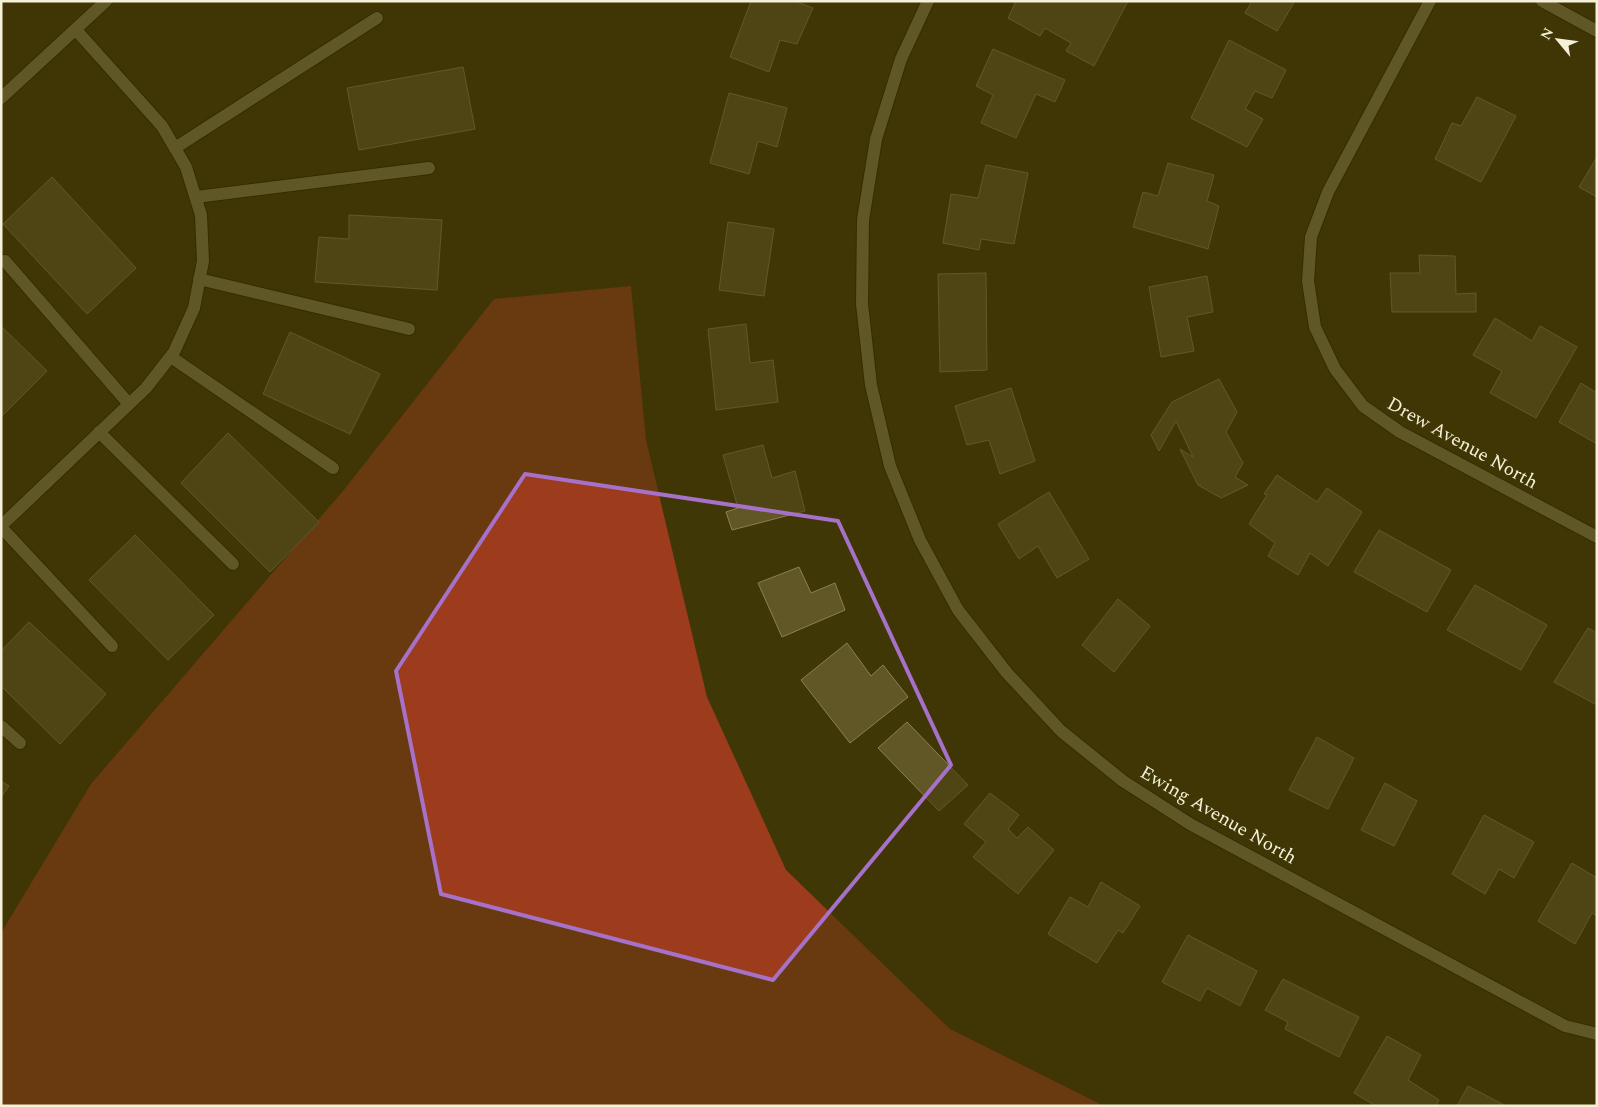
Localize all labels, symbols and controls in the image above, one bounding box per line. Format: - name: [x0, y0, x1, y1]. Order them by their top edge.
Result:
- north arrow: [1533, 15, 1583, 65]
- text: N: [1535, 24, 1559, 44]
- street label: Drew Avenue North: [1381, 390, 1543, 497]
- street label: Ewing Avenue North: [1134, 758, 1302, 872]

